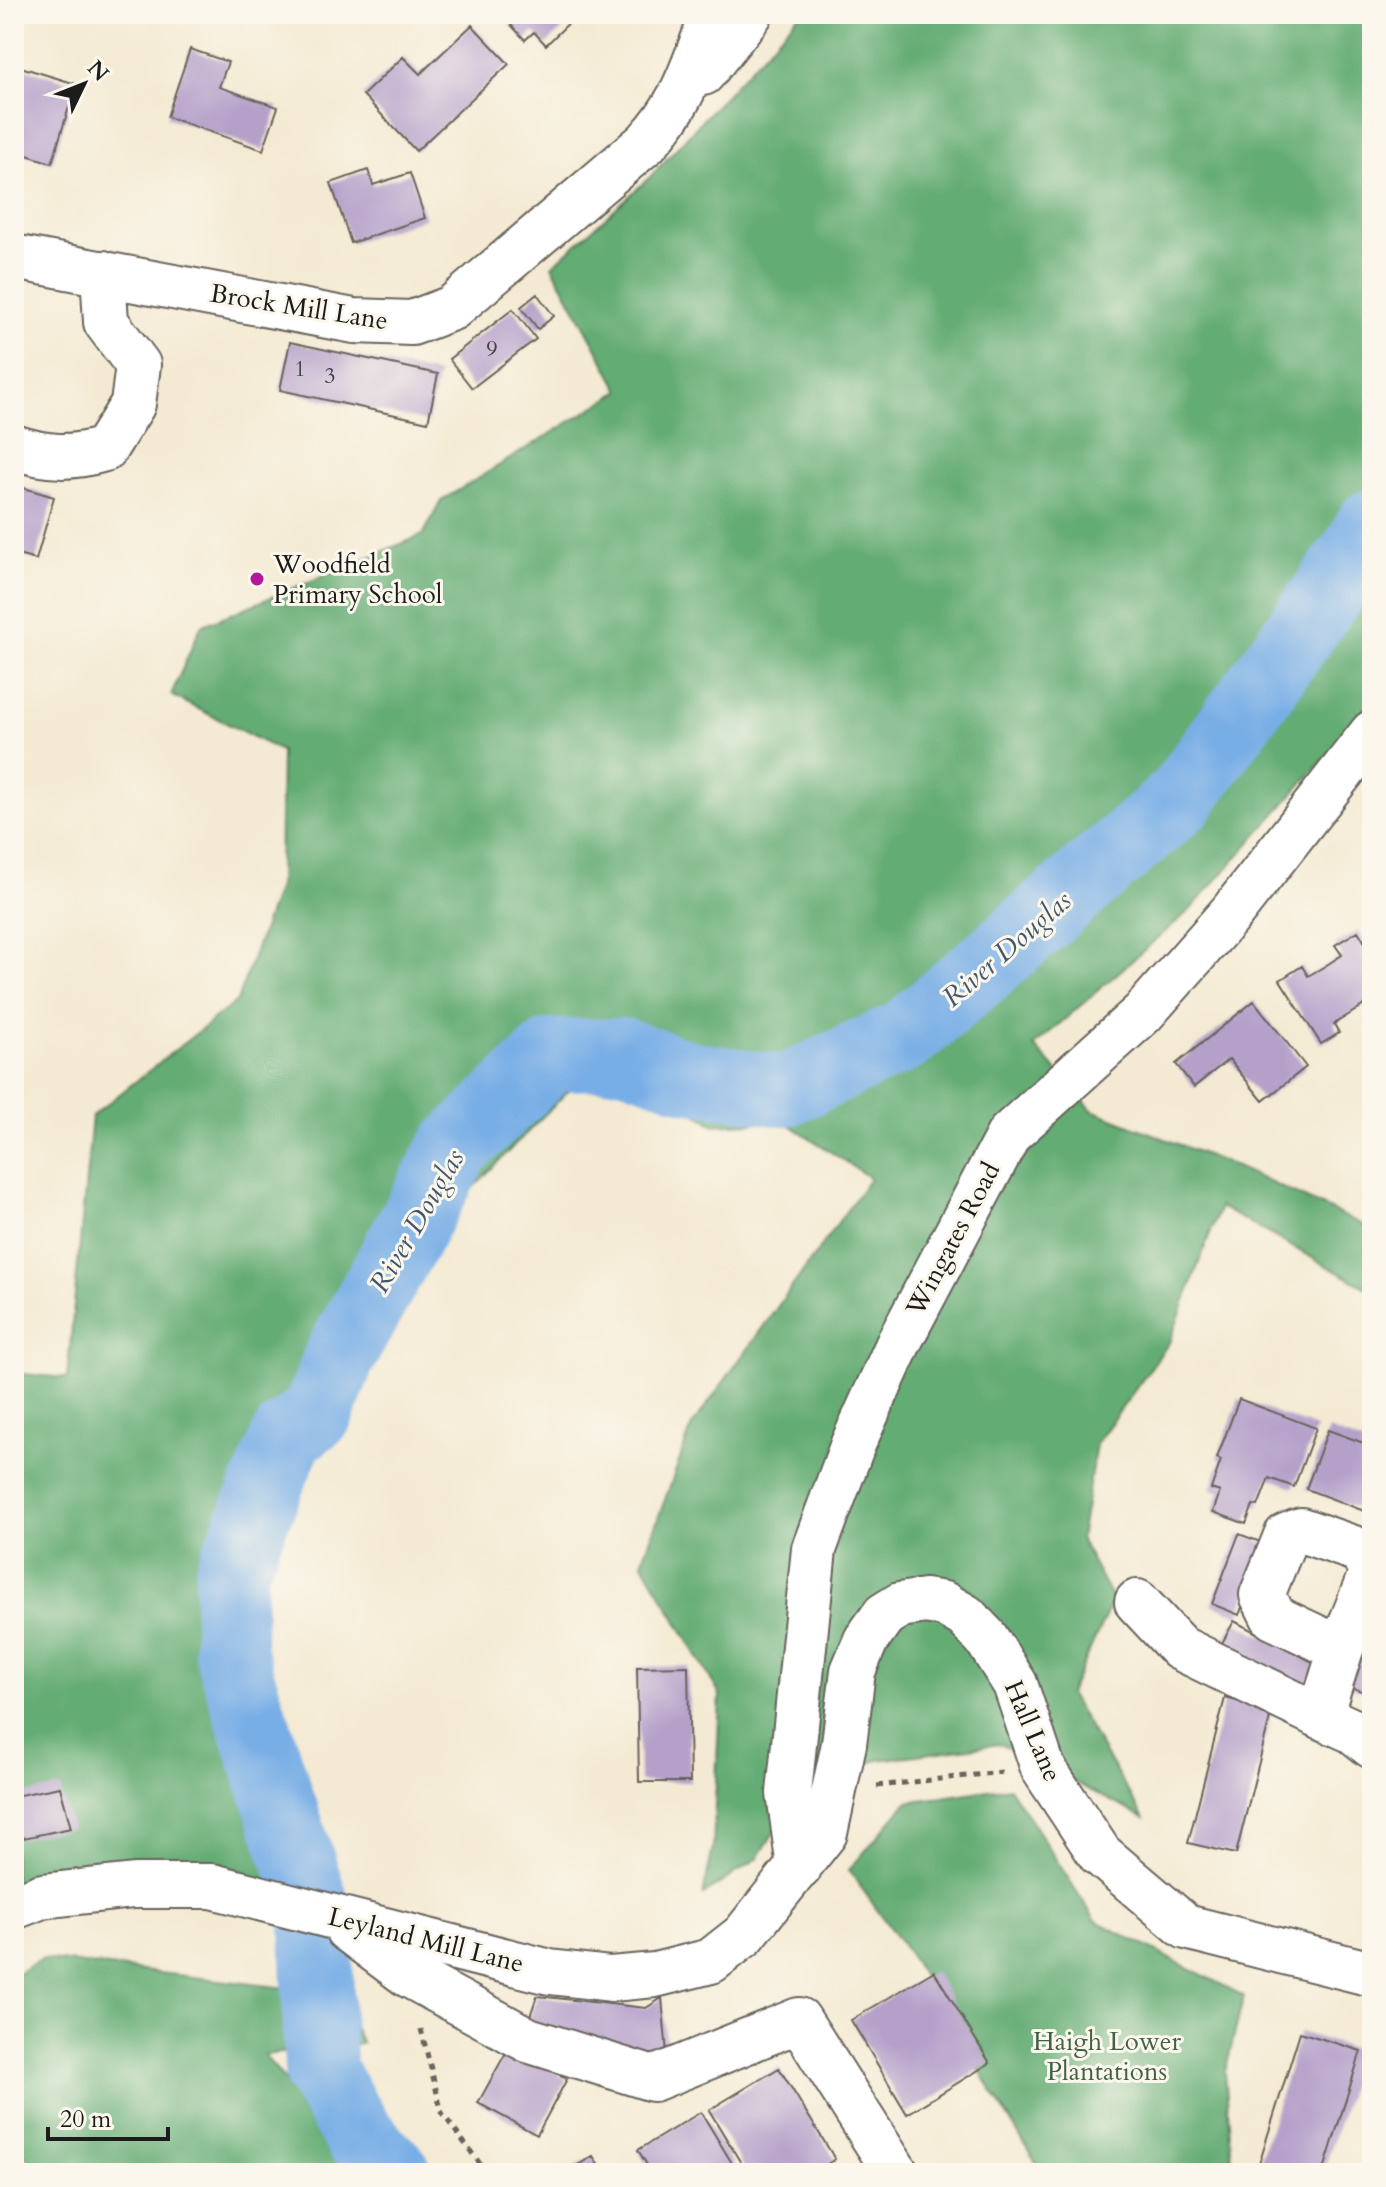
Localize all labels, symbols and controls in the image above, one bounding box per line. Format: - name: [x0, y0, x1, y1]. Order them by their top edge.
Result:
- north arrow: [44, 44, 124, 124]
- text: N: [80, 54, 115, 88]
- street label: Brock Mill Lane: [208, 276, 390, 338]
- house number: 9: [486, 334, 498, 364]
- house number: 1: [294, 354, 306, 384]
- house number: 3: [324, 361, 336, 391]
- place label: Woodfield Primary School: [272, 547, 443, 612]
- marker: Woodfield Primary School: [248, 570, 266, 588]
- water label: River Douglas: [934, 882, 1080, 1016]
- water label: River Douglas: [361, 1142, 474, 1300]
- street label: Wingates Road: [897, 1156, 1008, 1323]
- street label: Hall Lane: [996, 1675, 1070, 1787]
- street label: Leyland Mill Lane: [325, 1899, 527, 1981]
- park label: Haigh Lower Plantations: [1033, 2024, 1182, 2089]
- scale bar: [48, 2091, 168, 2141]
- text: 20 m: [60, 2103, 112, 2136]

